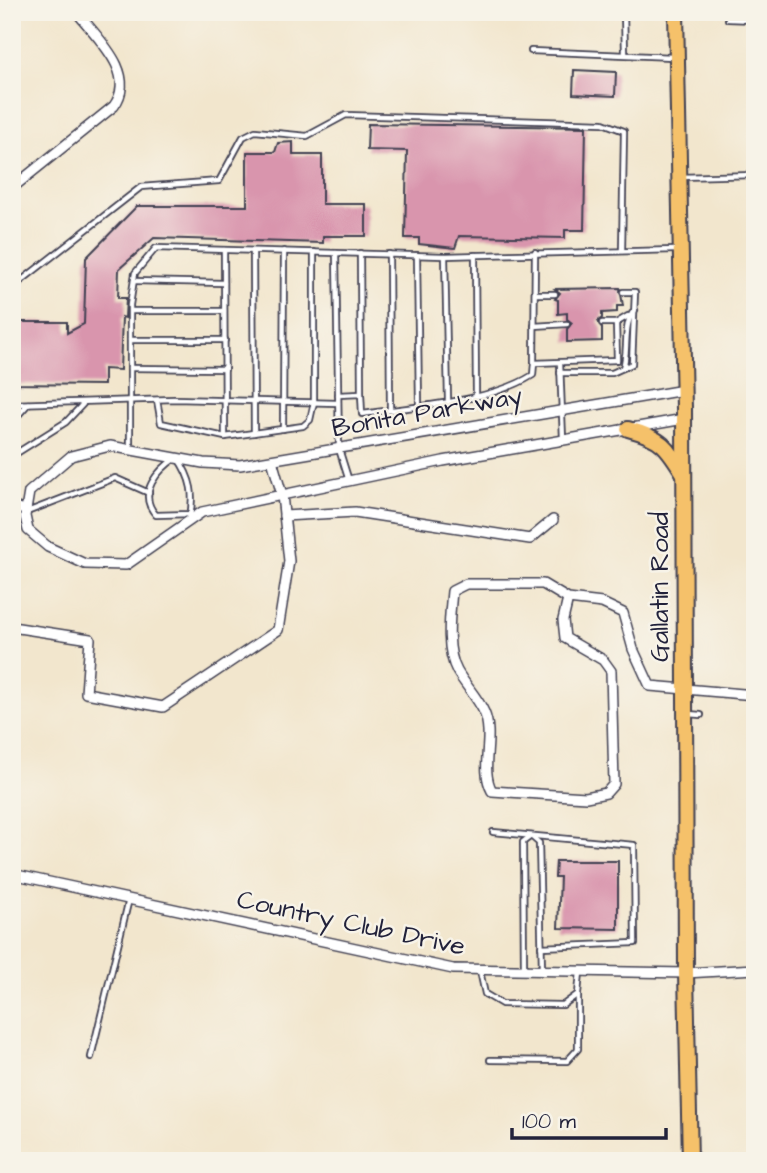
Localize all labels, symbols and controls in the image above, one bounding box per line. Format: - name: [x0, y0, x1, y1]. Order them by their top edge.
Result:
- street label: Bonita Parkway: [329, 378, 525, 448]
- street label: Gallatin Road: [642, 512, 678, 662]
- street label: Country Club Drive: [233, 881, 468, 967]
- scale bar: [512, 1096, 666, 1140]
- text: 100 m: [522, 1107, 577, 1136]

